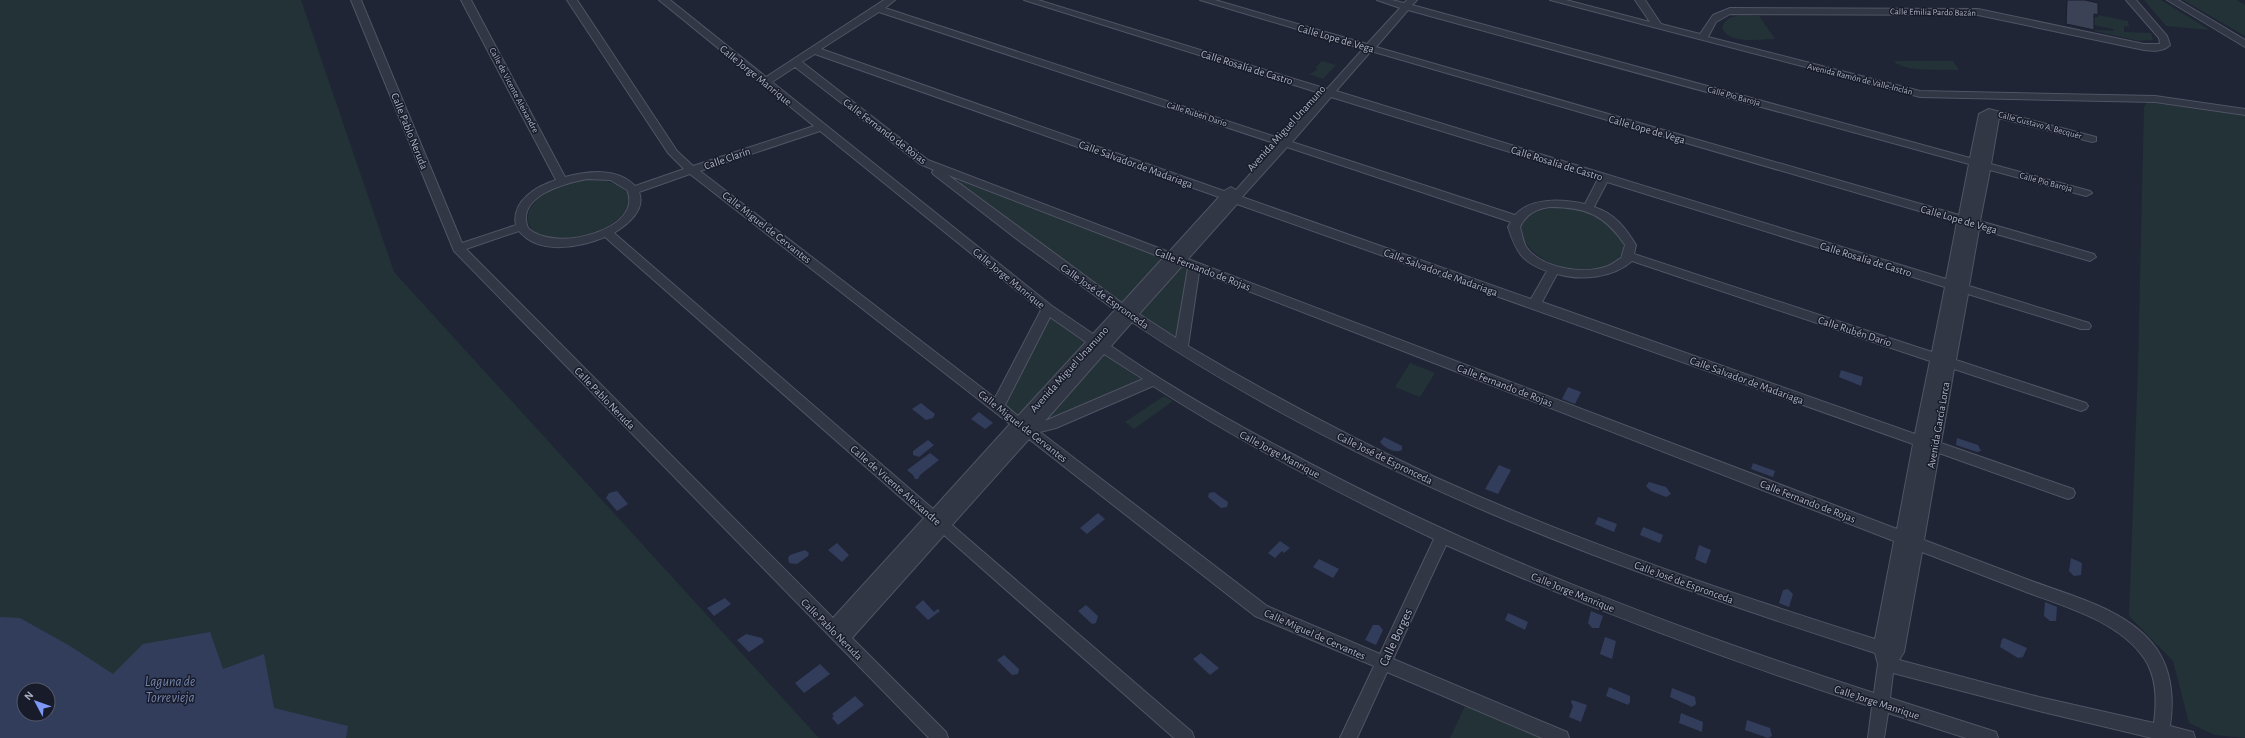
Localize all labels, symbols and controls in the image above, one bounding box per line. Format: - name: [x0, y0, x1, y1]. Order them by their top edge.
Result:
- street label: Calle Emilia Pardo Bazán: [1890, 7, 1976, 18]
- street label: Calle Lope de Vega: [1296, 22, 1375, 55]
- street label: Calle Jorge Manrique: [718, 43, 794, 108]
- street label: Calle de Vicente Aleixandre: [487, 46, 540, 134]
- street label: Calle Rosalía de Castro: [1200, 48, 1294, 87]
- street label: Avenida Ramón de Valle-Inclán: [1806, 62, 1913, 97]
- street label: Avenida Miguel Unamuno: [1245, 83, 1328, 173]
- street label: Calle Pío Baroja: [1706, 85, 1761, 108]
- street label: Calle Pablo Neruda: [389, 91, 430, 171]
- street label: Calle Fernando de Rojas: [841, 97, 928, 166]
- street label: Calle Rubén Darío: [1166, 101, 1229, 129]
- street label: Calle Gustavo A. Becquér: [1997, 110, 2083, 141]
- street label: Calle Lope de Vega: [1607, 113, 1686, 146]
- street label: Calle Salvador de Madariaga: [1077, 139, 1194, 190]
- street label: Calle Rosalía de Castro: [1510, 144, 1604, 183]
- street label: Calle Clarín: [702, 145, 752, 172]
- street label: Calle Pío Baroja: [2018, 171, 2073, 194]
- street label: Calle Miguel de Cervantes: [720, 189, 813, 265]
- street label: Calle Lope de Vega: [1919, 203, 1998, 236]
- street label: Calle Rosalía de Castro: [1819, 240, 1913, 279]
- street label: Calle Jorge Manrique: [971, 246, 1047, 311]
- street label: Calle Fernando de Rojas: [1154, 246, 1252, 293]
- street label: Calle Salvador de Madariaga: [1382, 247, 1499, 298]
- street label: Calle José de Espronceda: [1059, 262, 1151, 331]
- street label: Calle Rubén Darío: [1817, 314, 1893, 349]
- street label: Avenida Miguel Unamuno: [1028, 324, 1111, 414]
- street label: Calle Salvador de Madariaga: [1688, 355, 1805, 406]
- street label: Calle Fernando de Rojas: [1456, 362, 1554, 409]
- street label: Calle Pablo Neruda: [572, 365, 637, 431]
- street label: Avenida García Lorca: [1925, 381, 1952, 469]
- street label: Calle Miguel de Cervantes: [976, 388, 1069, 464]
- street label: Calle Jorge Manrique: [1238, 429, 1322, 480]
- street label: Calle José de Espronceda: [1335, 431, 1434, 486]
- street label: Calle de Vicente Aleixandre: [848, 443, 943, 528]
- street label: Calle Fernando de Rojas: [1759, 478, 1857, 525]
- street label: Calle José de Espronceda: [1633, 559, 1735, 606]
- street label: Calle Jorge Manrique: [1529, 571, 1616, 614]
- street label: Calle Pablo Neruda: [799, 597, 864, 662]
- street label: Calle Miguel de Cervantes: [1263, 607, 1367, 662]
- street label: Calle Borges: [1377, 607, 1415, 668]
- water label: Laguna de Torrevieja: [145, 675, 195, 705]
- north arrow: [16, 682, 56, 722]
- street label: Calle Jorge Manrique: [1833, 683, 1921, 721]
- text: N: [22, 689, 35, 702]

